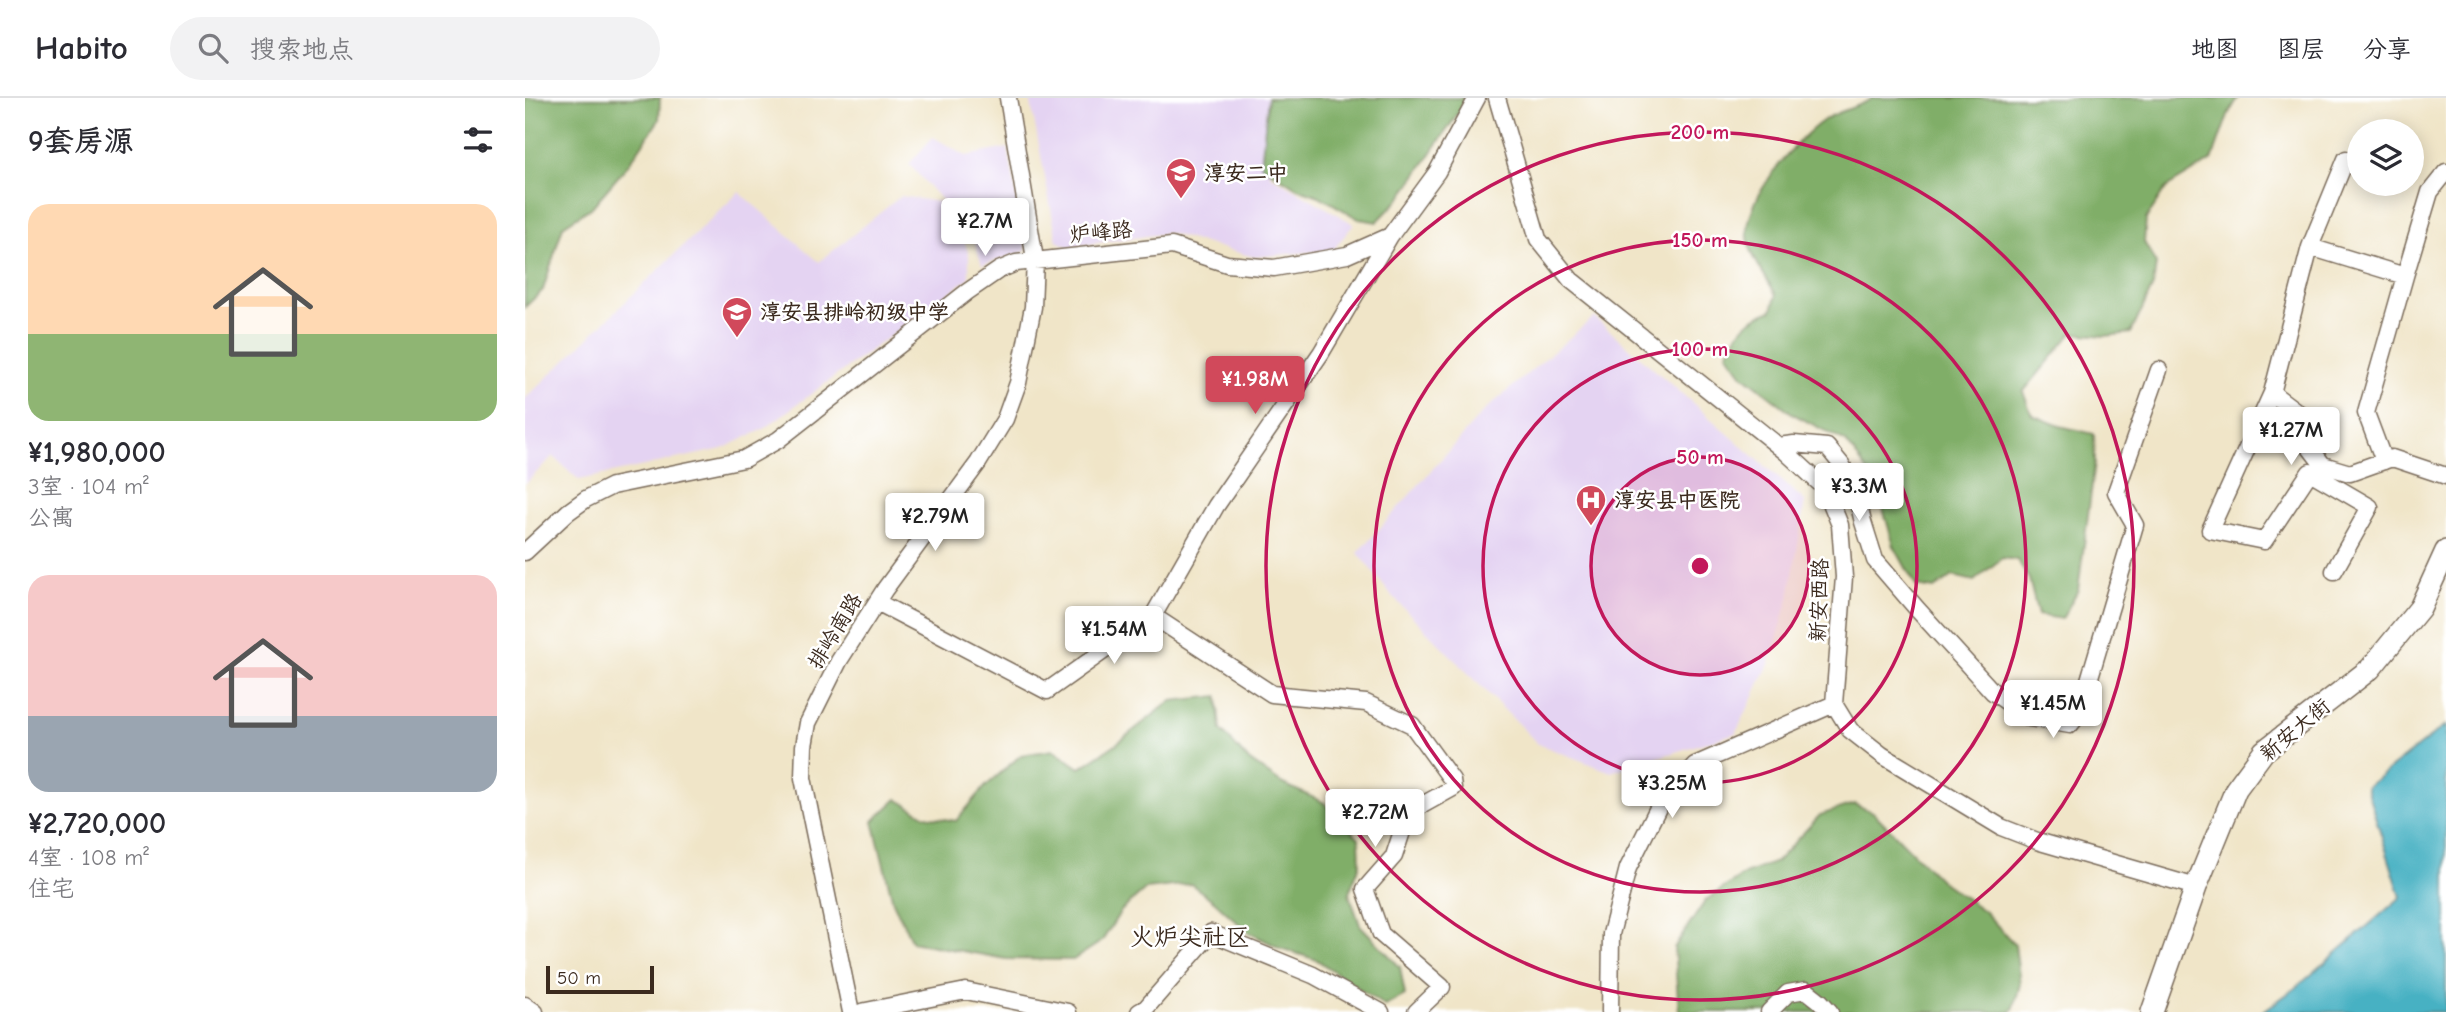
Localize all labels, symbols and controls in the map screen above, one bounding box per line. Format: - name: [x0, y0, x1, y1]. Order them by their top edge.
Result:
- search box: [170, 17, 660, 80]
- text: Habito: [35, 29, 128, 67]
- icon: search: [194, 29, 232, 67]
- text: 搜索地点: [250, 35, 354, 65]
- text: 地图: [2191, 35, 2239, 63]
- text: 图层: [2277, 35, 2325, 63]
- text: 分享: [2363, 35, 2411, 63]
- map controls: [2347, 119, 2424, 196]
- button: layers: [2347, 119, 2424, 196]
- text: 200 m: [1671, 120, 1729, 144]
- icon: filters: [459, 121, 497, 159]
- text: 9套房源: [28, 124, 134, 159]
- school or university icon: 淳安二中: [1164, 156, 1198, 200]
- place label: 淳安二中: [1204, 161, 1288, 185]
- pin: ¥2.7M: [936, 198, 1034, 258]
- text: ¥2.7M: [957, 207, 1013, 234]
- street label: 炉峰路: [1069, 217, 1133, 247]
- text: 150 m: [1672, 228, 1728, 252]
- icon: home: [200, 249, 326, 375]
- school or university icon: 淳安县排岭初级中学: [720, 295, 754, 339]
- place label: 淳安县排岭初级中学: [760, 300, 949, 324]
- text: 100 m: [1672, 337, 1728, 361]
- pin: ¥1.98M: [1198, 356, 1312, 416]
- text: ¥1.98M: [1222, 365, 1288, 392]
- pin: ¥1.27M: [2234, 408, 2348, 467]
- text: ¥1.27M: [2259, 416, 2323, 443]
- text: ¥1,980,000: [28, 435, 166, 470]
- text: 50 m: [1676, 445, 1724, 469]
- pin: ¥3.3M: [1810, 464, 1908, 523]
- text: ¥3.3M: [1831, 472, 1887, 499]
- text: 3室 · 104 m²: [28, 473, 149, 500]
- hospital icon: 淳安县中医院: [1574, 483, 1608, 527]
- place label: 淳安县中医院: [1614, 488, 1740, 512]
- pin: ¥2.79M: [878, 494, 992, 553]
- text: ¥2.79M: [901, 502, 969, 529]
- text: 公寓: [28, 504, 74, 531]
- centre of rings: [1688, 554, 1712, 578]
- street label: 新安西路: [1806, 558, 1832, 642]
- street label: 排岭南路: [803, 589, 867, 673]
- pin: ¥1.54M: [1057, 606, 1171, 666]
- text: ¥1.54M: [1081, 615, 1147, 642]
- icon: home: [200, 620, 326, 746]
- pin: ¥1.45M: [1996, 680, 2110, 740]
- text: ¥1.45M: [2020, 689, 2086, 716]
- street label: 新安大街: [2255, 694, 2335, 766]
- pin: ¥3.25M: [1615, 760, 1729, 820]
- text: ¥3.25M: [1637, 769, 1707, 796]
- pin: ¥2.72M: [1318, 790, 1432, 849]
- text: ¥2.72M: [1341, 798, 1409, 825]
- text: ¥2,720,000: [28, 806, 166, 841]
- text: 4室 · 108 m²: [28, 844, 149, 871]
- text: 住宅: [28, 875, 74, 902]
- district label: 火炉尖社区: [1130, 923, 1250, 951]
- scale bar: [546, 963, 655, 995]
- text: 50 m: [557, 967, 601, 989]

